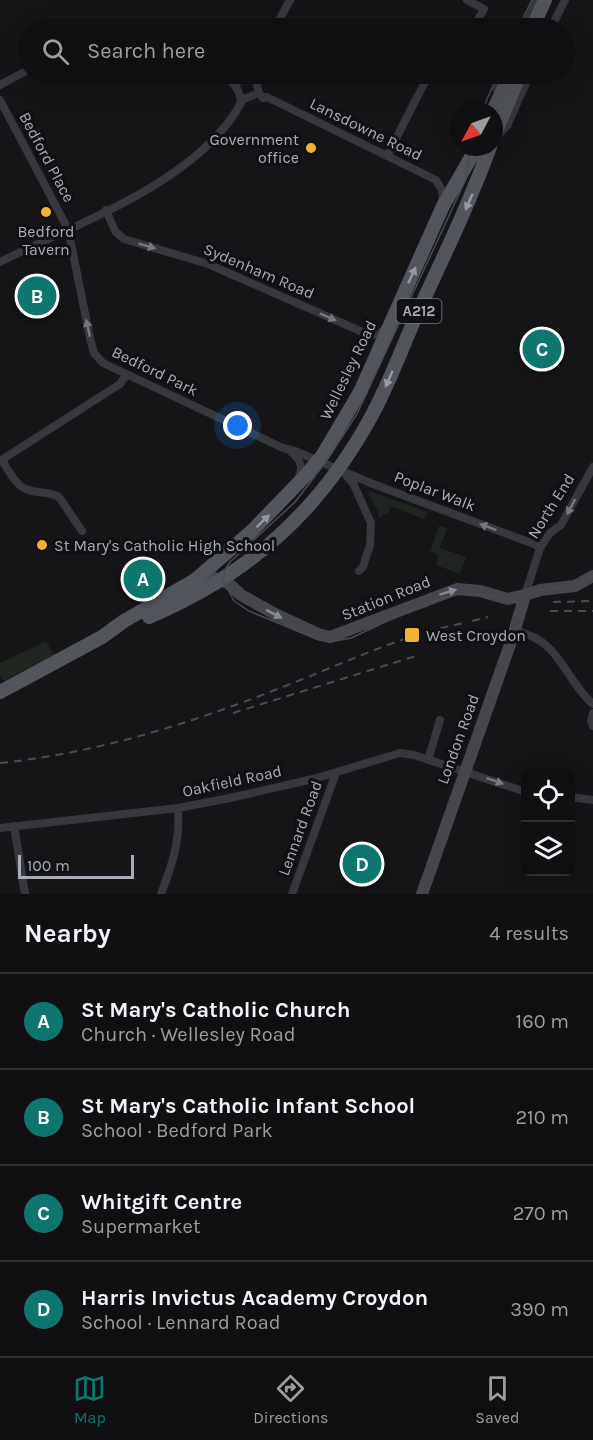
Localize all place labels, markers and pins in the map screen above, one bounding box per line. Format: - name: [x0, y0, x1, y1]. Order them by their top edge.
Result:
- place label: Government office: [209, 130, 299, 167]
- marker: Government office: [304, 141, 318, 155]
- marker: Bedford Tavern: [39, 205, 53, 219]
- place label: Bedford Tavern: [17, 222, 75, 259]
- pin: B: [18, 274, 57, 318]
- pin: C: [522, 326, 562, 372]
- place label: St Mary's Catholic High School: [54, 536, 275, 555]
- marker: St Mary's Catholic High School: [35, 538, 49, 552]
- pin: A: [124, 556, 162, 602]
- marker: West Croydon: [403, 626, 421, 644]
- place label: West Croydon: [426, 626, 526, 645]
- pin: D: [342, 842, 382, 886]

